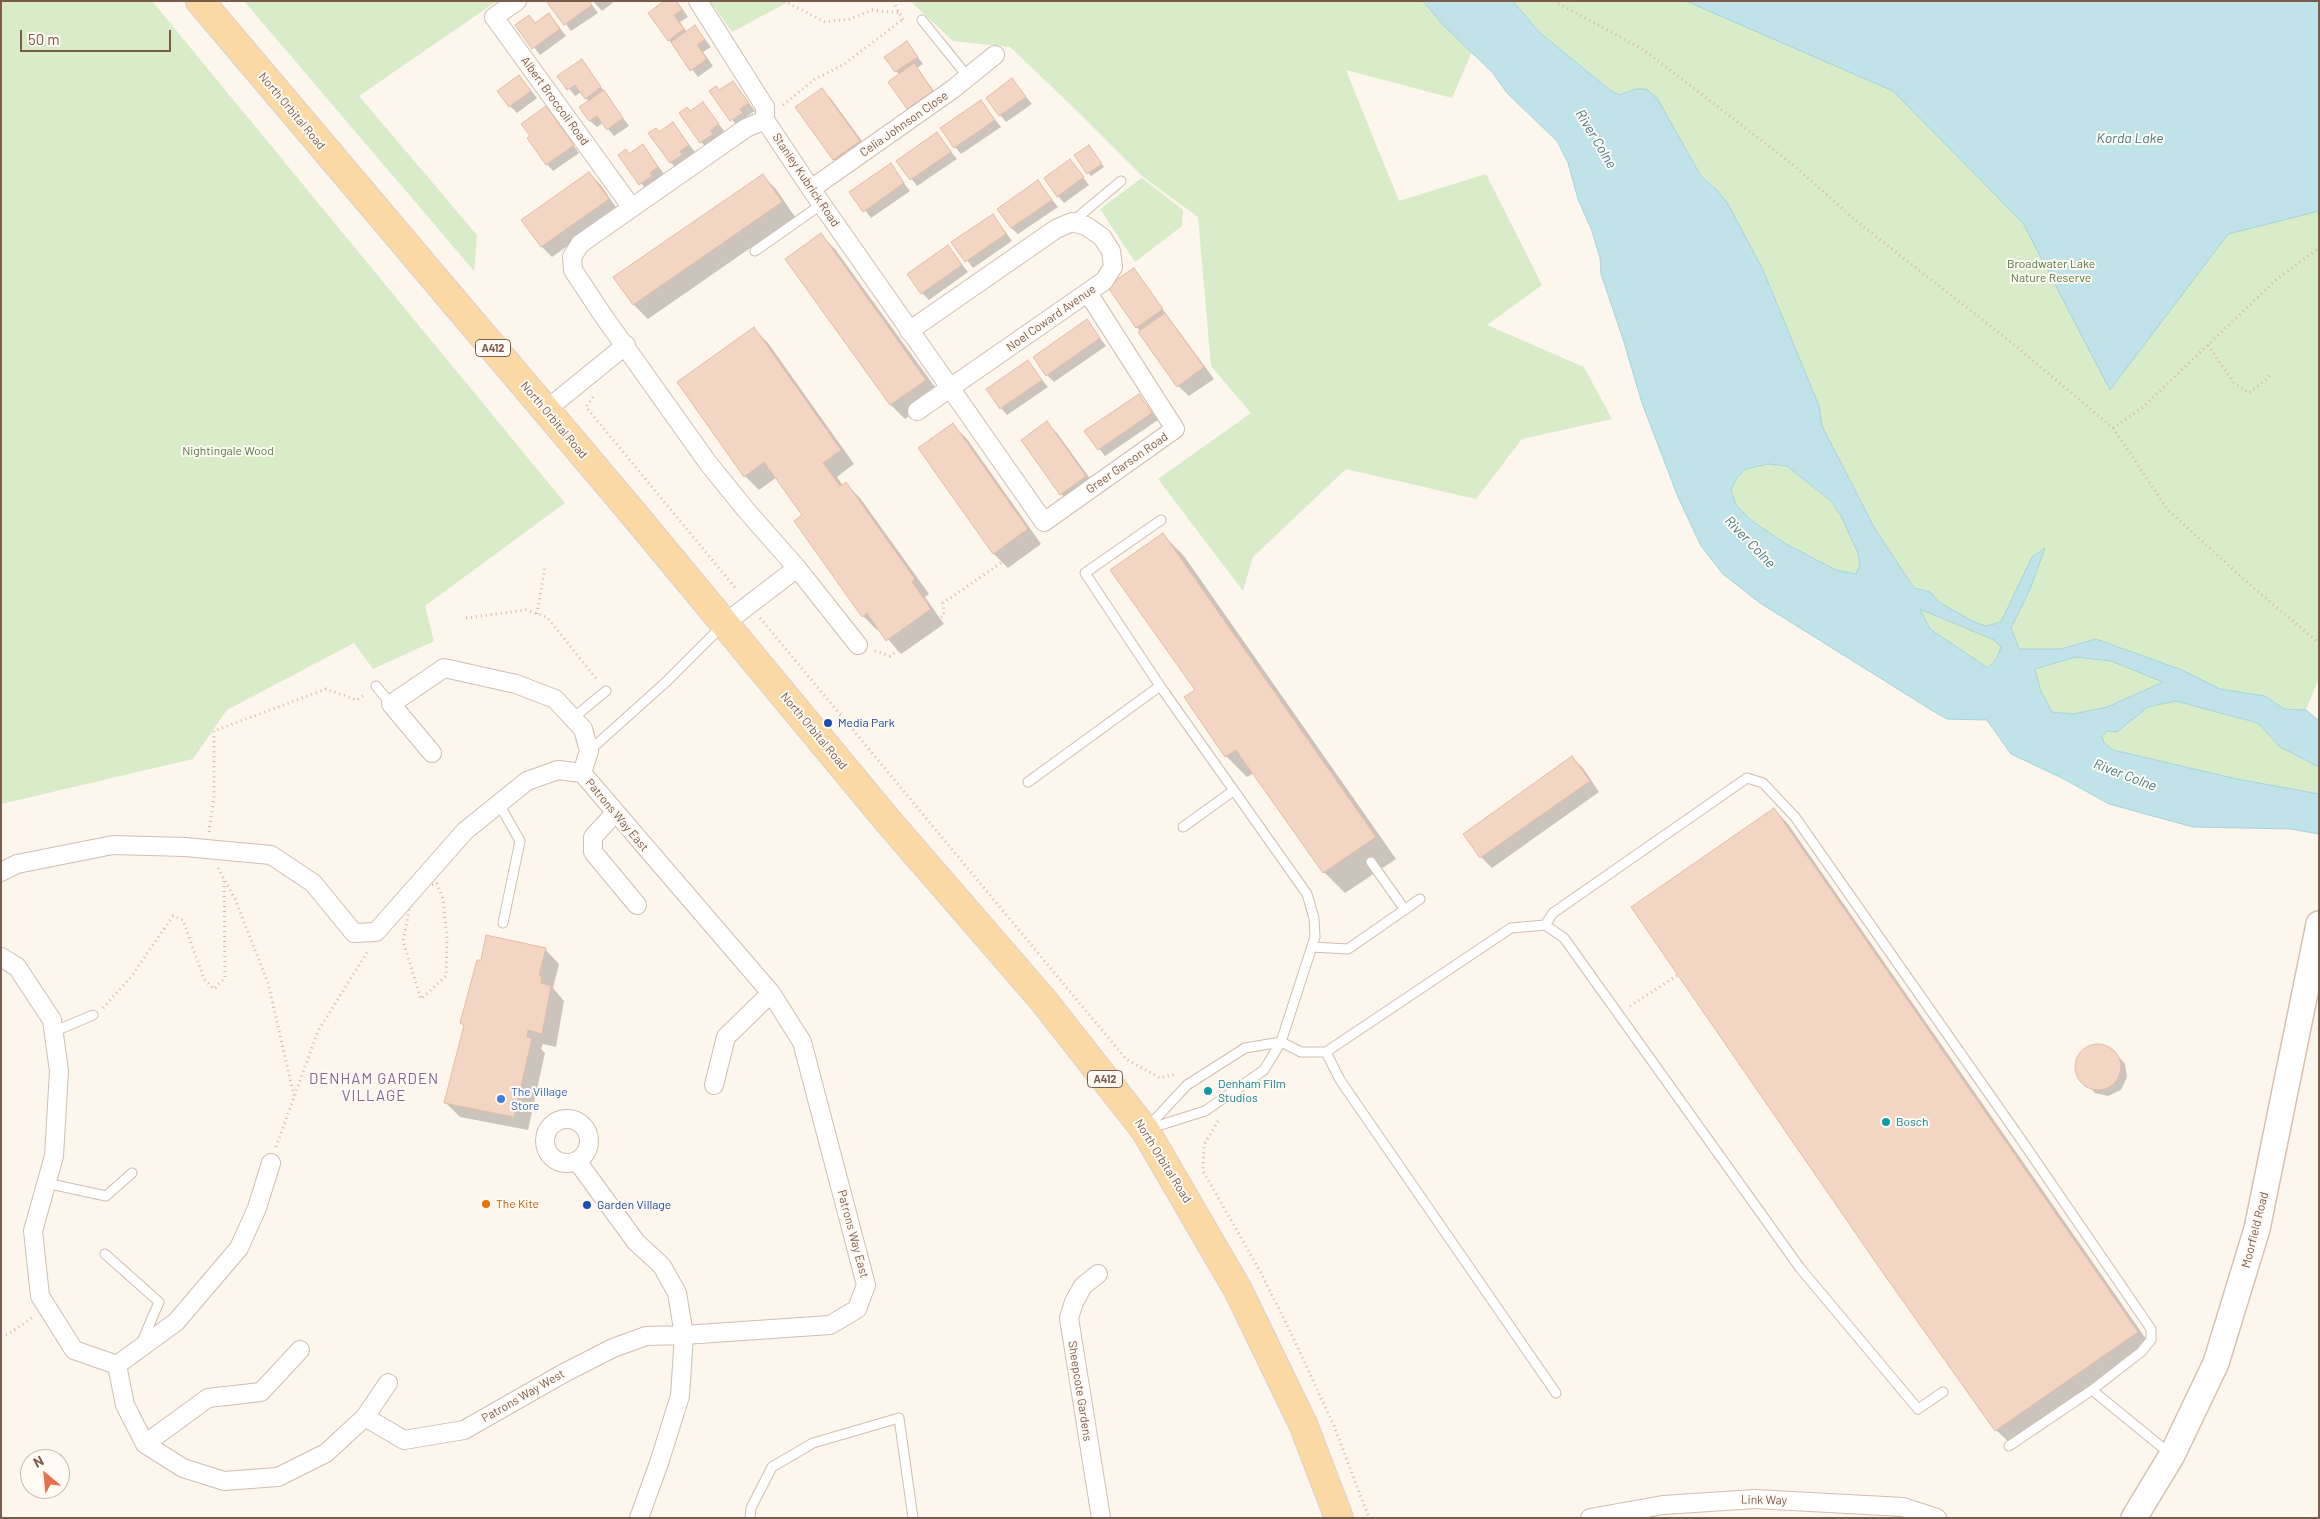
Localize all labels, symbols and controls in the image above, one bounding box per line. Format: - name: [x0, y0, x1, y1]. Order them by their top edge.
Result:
- scale bar: [22, 20, 174, 52]
- text: 50 m: [28, 30, 60, 48]
- street label: Albert Broccoli Road: [518, 54, 592, 148]
- street label: North Orbital Road: [256, 70, 328, 152]
- street label: Celia Johnson Close: [857, 88, 951, 160]
- water label: River Colne: [1572, 106, 1620, 172]
- street label: Stanley Kubrick Road: [769, 130, 843, 230]
- water label: Korda Lake: [2097, 130, 2163, 146]
- park label: Broadwater Lake Nature Reserve: [2007, 257, 2095, 285]
- street label: Noel Coward Avenue: [1004, 282, 1098, 354]
- road number: A412: [476, 339, 510, 356]
- street label: North Orbital Road: [518, 379, 590, 461]
- street label: Greer Garson Road: [1083, 429, 1171, 497]
- park label: Nightingale Wood: [182, 444, 274, 458]
- water label: River Colne: [1721, 512, 1779, 572]
- street label: North Orbital Road: [778, 690, 850, 772]
- place label: Media Park: [838, 716, 895, 730]
- marker: Media Park: [822, 717, 834, 729]
- water label: River Colne: [2091, 755, 2159, 795]
- street label: Patrons Way East: [582, 776, 652, 854]
- district label: DENHAM GARDEN VILLAGE: [307, 1070, 441, 1105]
- road number: A412: [1088, 1070, 1122, 1088]
- place label: Denham Film Studios: [1218, 1077, 1286, 1105]
- place label: The Village Store: [511, 1085, 568, 1113]
- marker: Denham Film Studios: [1202, 1085, 1214, 1097]
- marker: The Village Store: [495, 1093, 507, 1105]
- place label: Bosch: [1896, 1115, 1929, 1129]
- street label: North Orbital Road: [1131, 1116, 1195, 1206]
- marker: Bosch: [1880, 1116, 1892, 1128]
- street label: Patrons Way East: [834, 1188, 872, 1280]
- street label: Moorfield Road: [2239, 1190, 2271, 1270]
- place label: The Kite: [496, 1197, 539, 1211]
- marker: The Kite: [480, 1198, 492, 1210]
- place label: Garden Village: [597, 1198, 671, 1212]
- marker: Garden Village: [581, 1199, 593, 1211]
- street label: Sheepcote Gardens: [1065, 1340, 1095, 1442]
- street label: Patrons Way West: [479, 1366, 567, 1426]
- north arrow: [20, 1449, 70, 1499]
- text: N: [30, 1452, 46, 1471]
- street label: Link Way: [1741, 1492, 1787, 1508]

